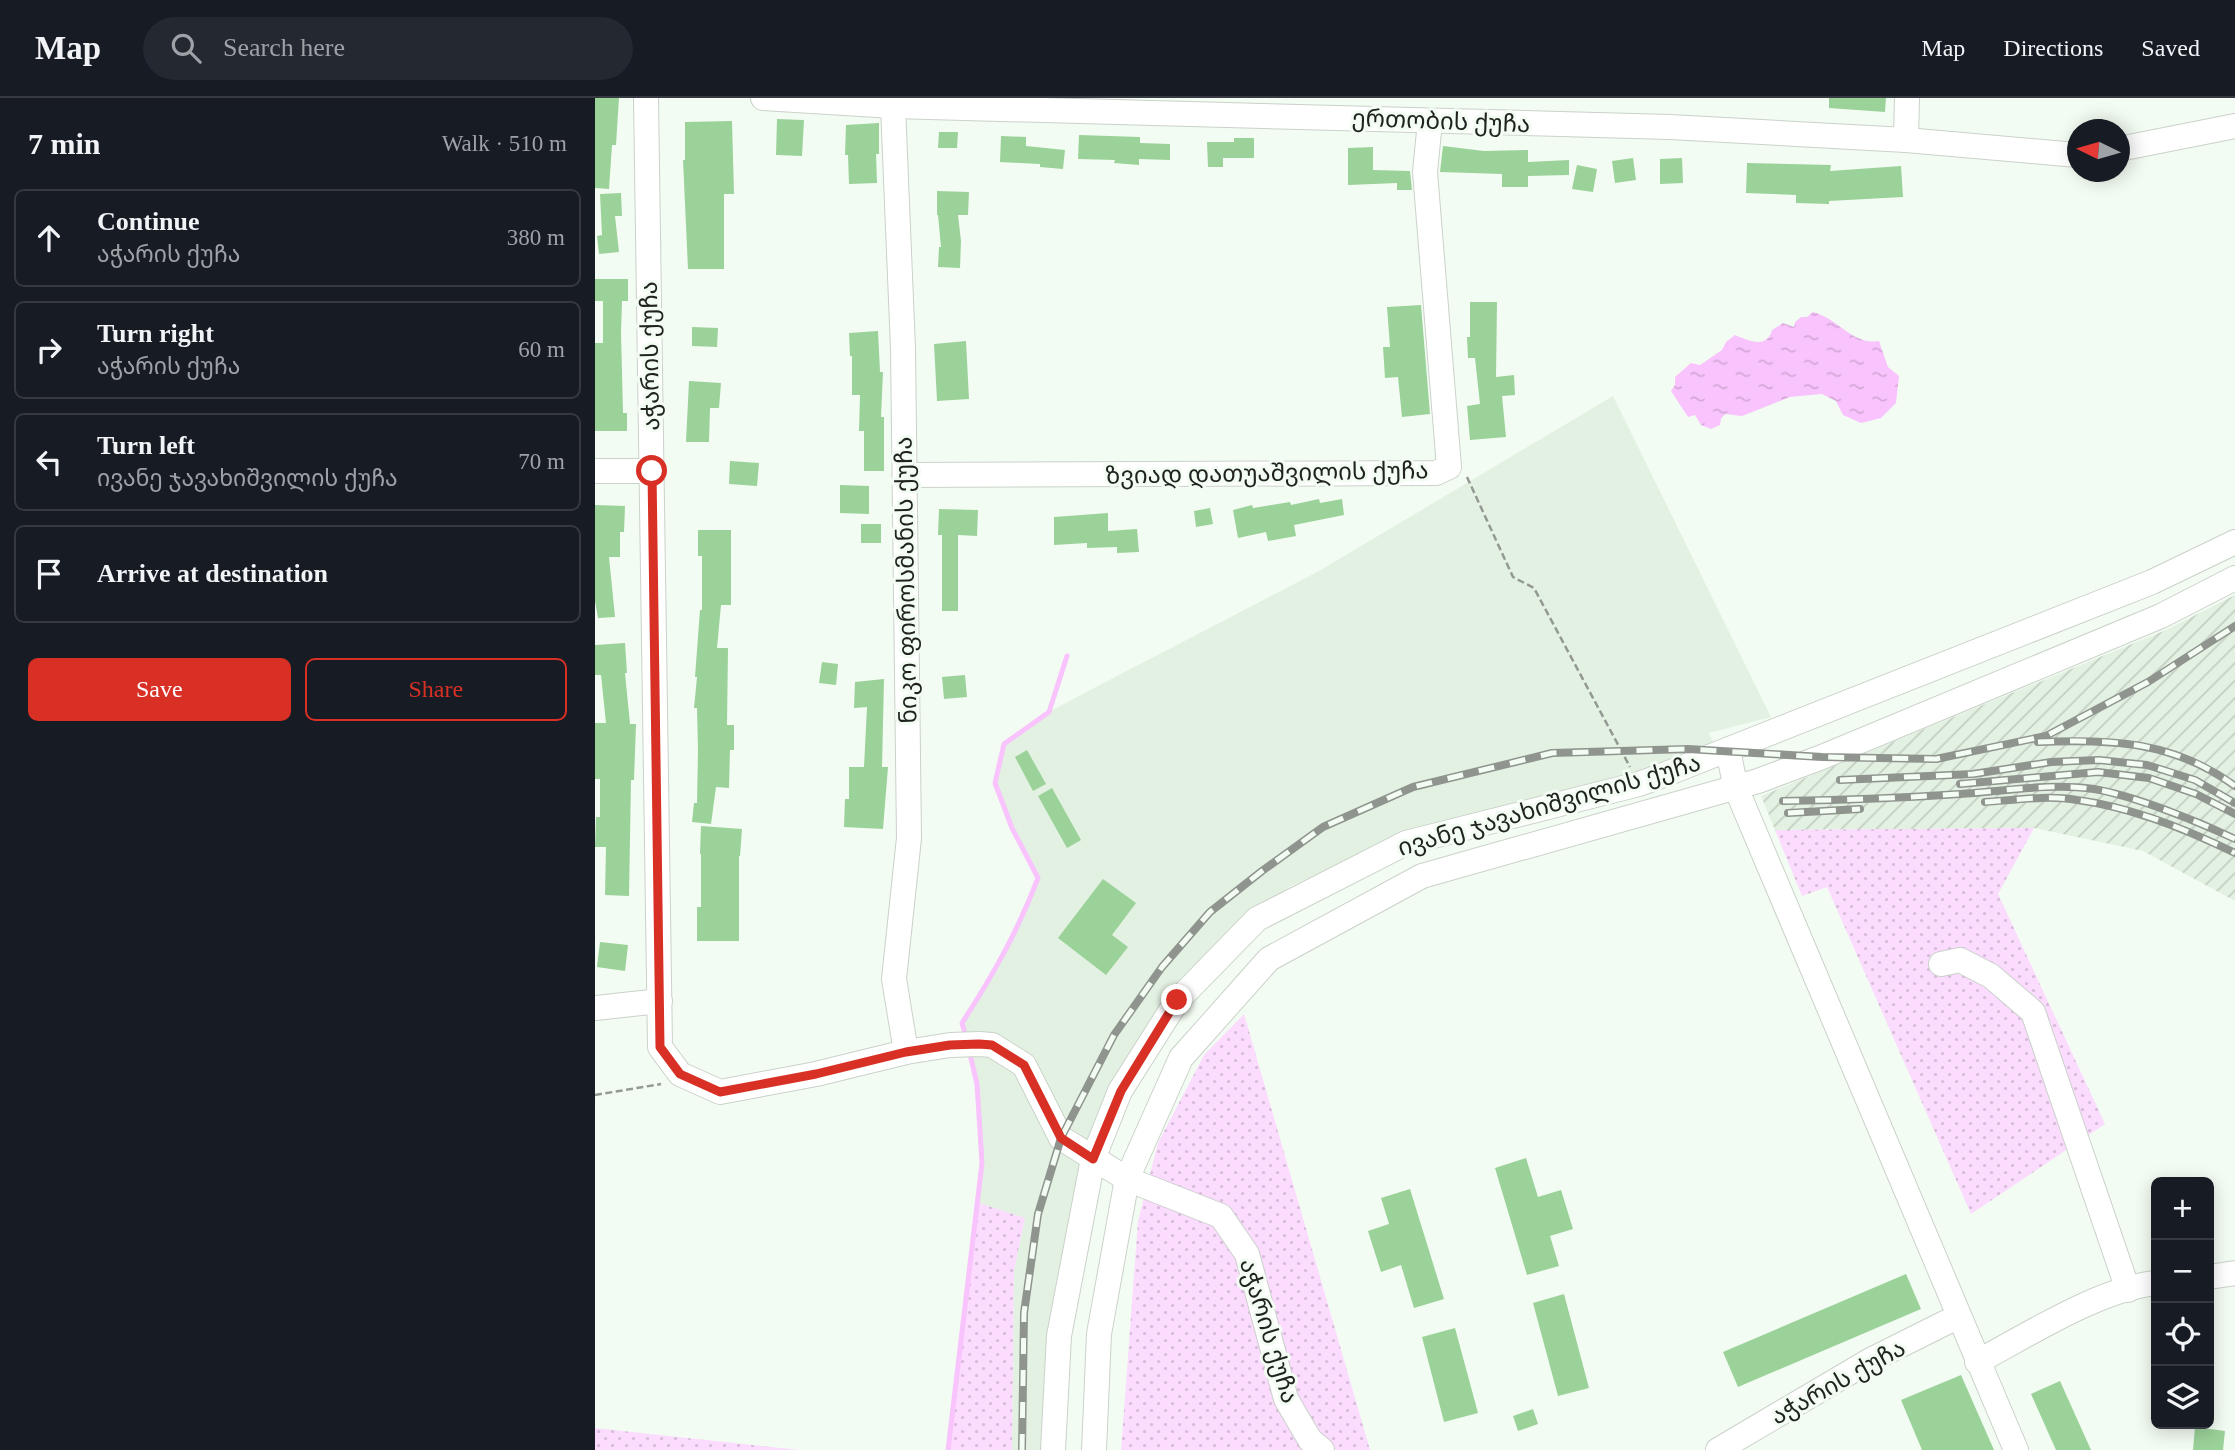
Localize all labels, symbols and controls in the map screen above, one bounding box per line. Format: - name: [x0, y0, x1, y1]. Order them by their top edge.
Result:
- search box: [143, 17, 633, 80]
- icon: search: [167, 29, 205, 67]
- text: Map: [35, 30, 101, 66]
- text: Search here: [223, 33, 345, 62]
- text: Map: [1921, 35, 1965, 61]
- text: Directions: [2003, 35, 2103, 61]
- text: Saved: [2141, 35, 2200, 61]
- street label: ერთობის ქუჩა: [1351, 105, 1531, 138]
- north arrow: [2067, 119, 2130, 182]
- text: 7 min: [28, 127, 101, 160]
- text: Walk · 510 m: [442, 131, 567, 156]
- text: Continue: [97, 207, 200, 236]
- icon: ahead: [30, 219, 68, 257]
- text: 380 m: [507, 225, 565, 250]
- text: აჭარის ქუჩა: [97, 242, 240, 267]
- street label: აჭარის ქუჩა: [636, 281, 665, 431]
- text: Turn right: [97, 319, 214, 348]
- icon: right: [30, 331, 68, 369]
- text: 60 m: [518, 337, 565, 362]
- text: აჭარის ქუჩა: [97, 354, 240, 379]
- text: Turn left: [97, 431, 195, 460]
- street label: ნიკო ფიროსმანის ქუჩა: [890, 436, 923, 724]
- icon: left: [30, 443, 68, 481]
- text: 70 m: [518, 449, 565, 474]
- route start: [636, 455, 667, 486]
- street label: ზვიად დათუაშვილის ქუჩა: [1105, 457, 1429, 490]
- text: ივანე ჯავახიშვილის ქუჩა: [97, 466, 398, 491]
- icon: arrive: [30, 555, 68, 593]
- text: Arrive at destination: [97, 559, 328, 588]
- button: Save: [28, 658, 291, 721]
- button: Share: [305, 658, 567, 721]
- street label: ივანე ჯავახიშვილის ქუჩა: [1395, 749, 1704, 862]
- route end: [1161, 984, 1192, 1015]
- map controls: [2151, 1177, 2214, 1429]
- button: +: [2151, 1177, 2214, 1240]
- button: −: [2151, 1240, 2214, 1303]
- street label: აჭარის ქუჩა: [1234, 1256, 1303, 1407]
- button: locate: [2151, 1303, 2214, 1366]
- street label: აჭარის ქუჩა: [1766, 1334, 1910, 1430]
- button: layers: [2151, 1366, 2214, 1429]

